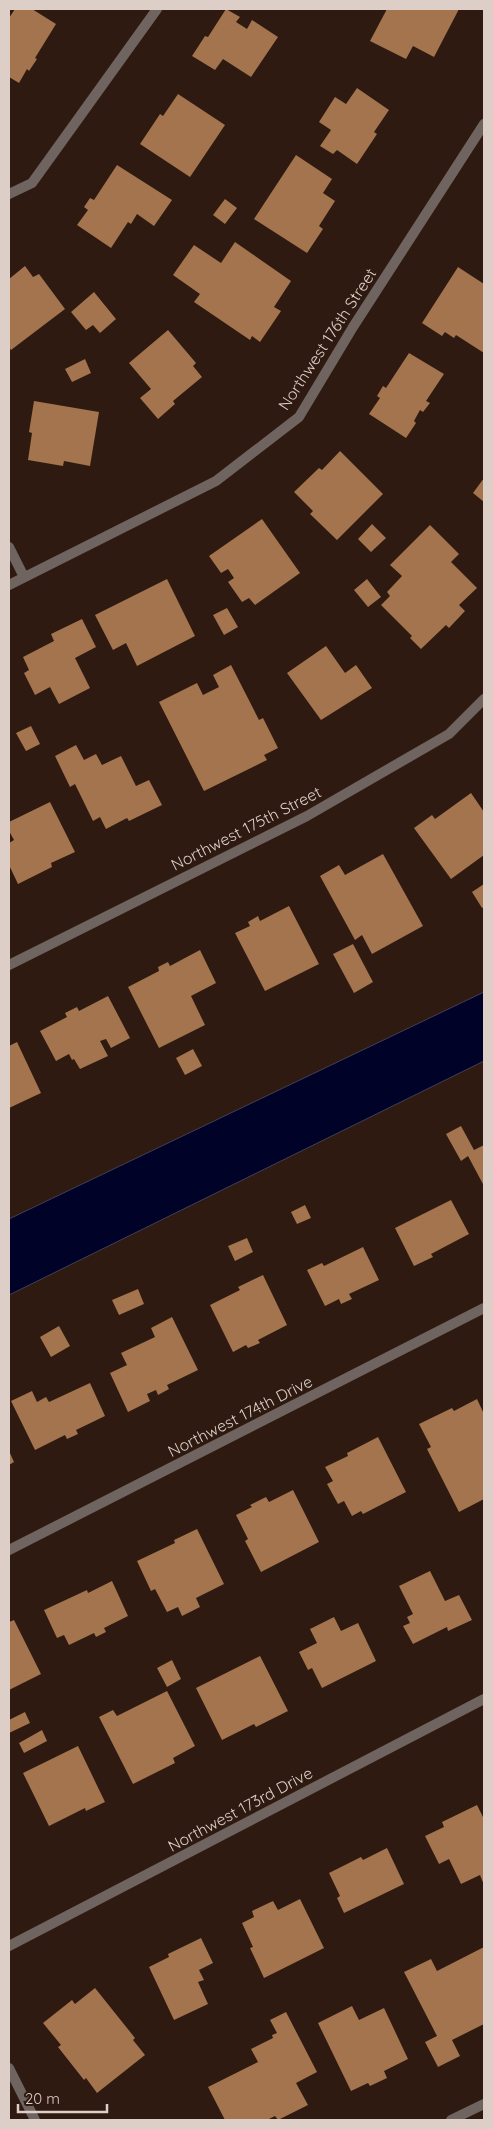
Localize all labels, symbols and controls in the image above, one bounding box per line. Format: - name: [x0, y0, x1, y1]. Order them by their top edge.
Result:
- street label: Northwest 176th Street: [274, 264, 380, 414]
- street label: Northwest 175th Street: [168, 781, 324, 875]
- street label: Northwest 174th Drive: [164, 1371, 316, 1461]
- street label: Northwest 173rd Drive: [164, 1762, 316, 1856]
- scale bar: [18, 2082, 106, 2114]
- text: 20 m: [25, 2089, 60, 2108]

